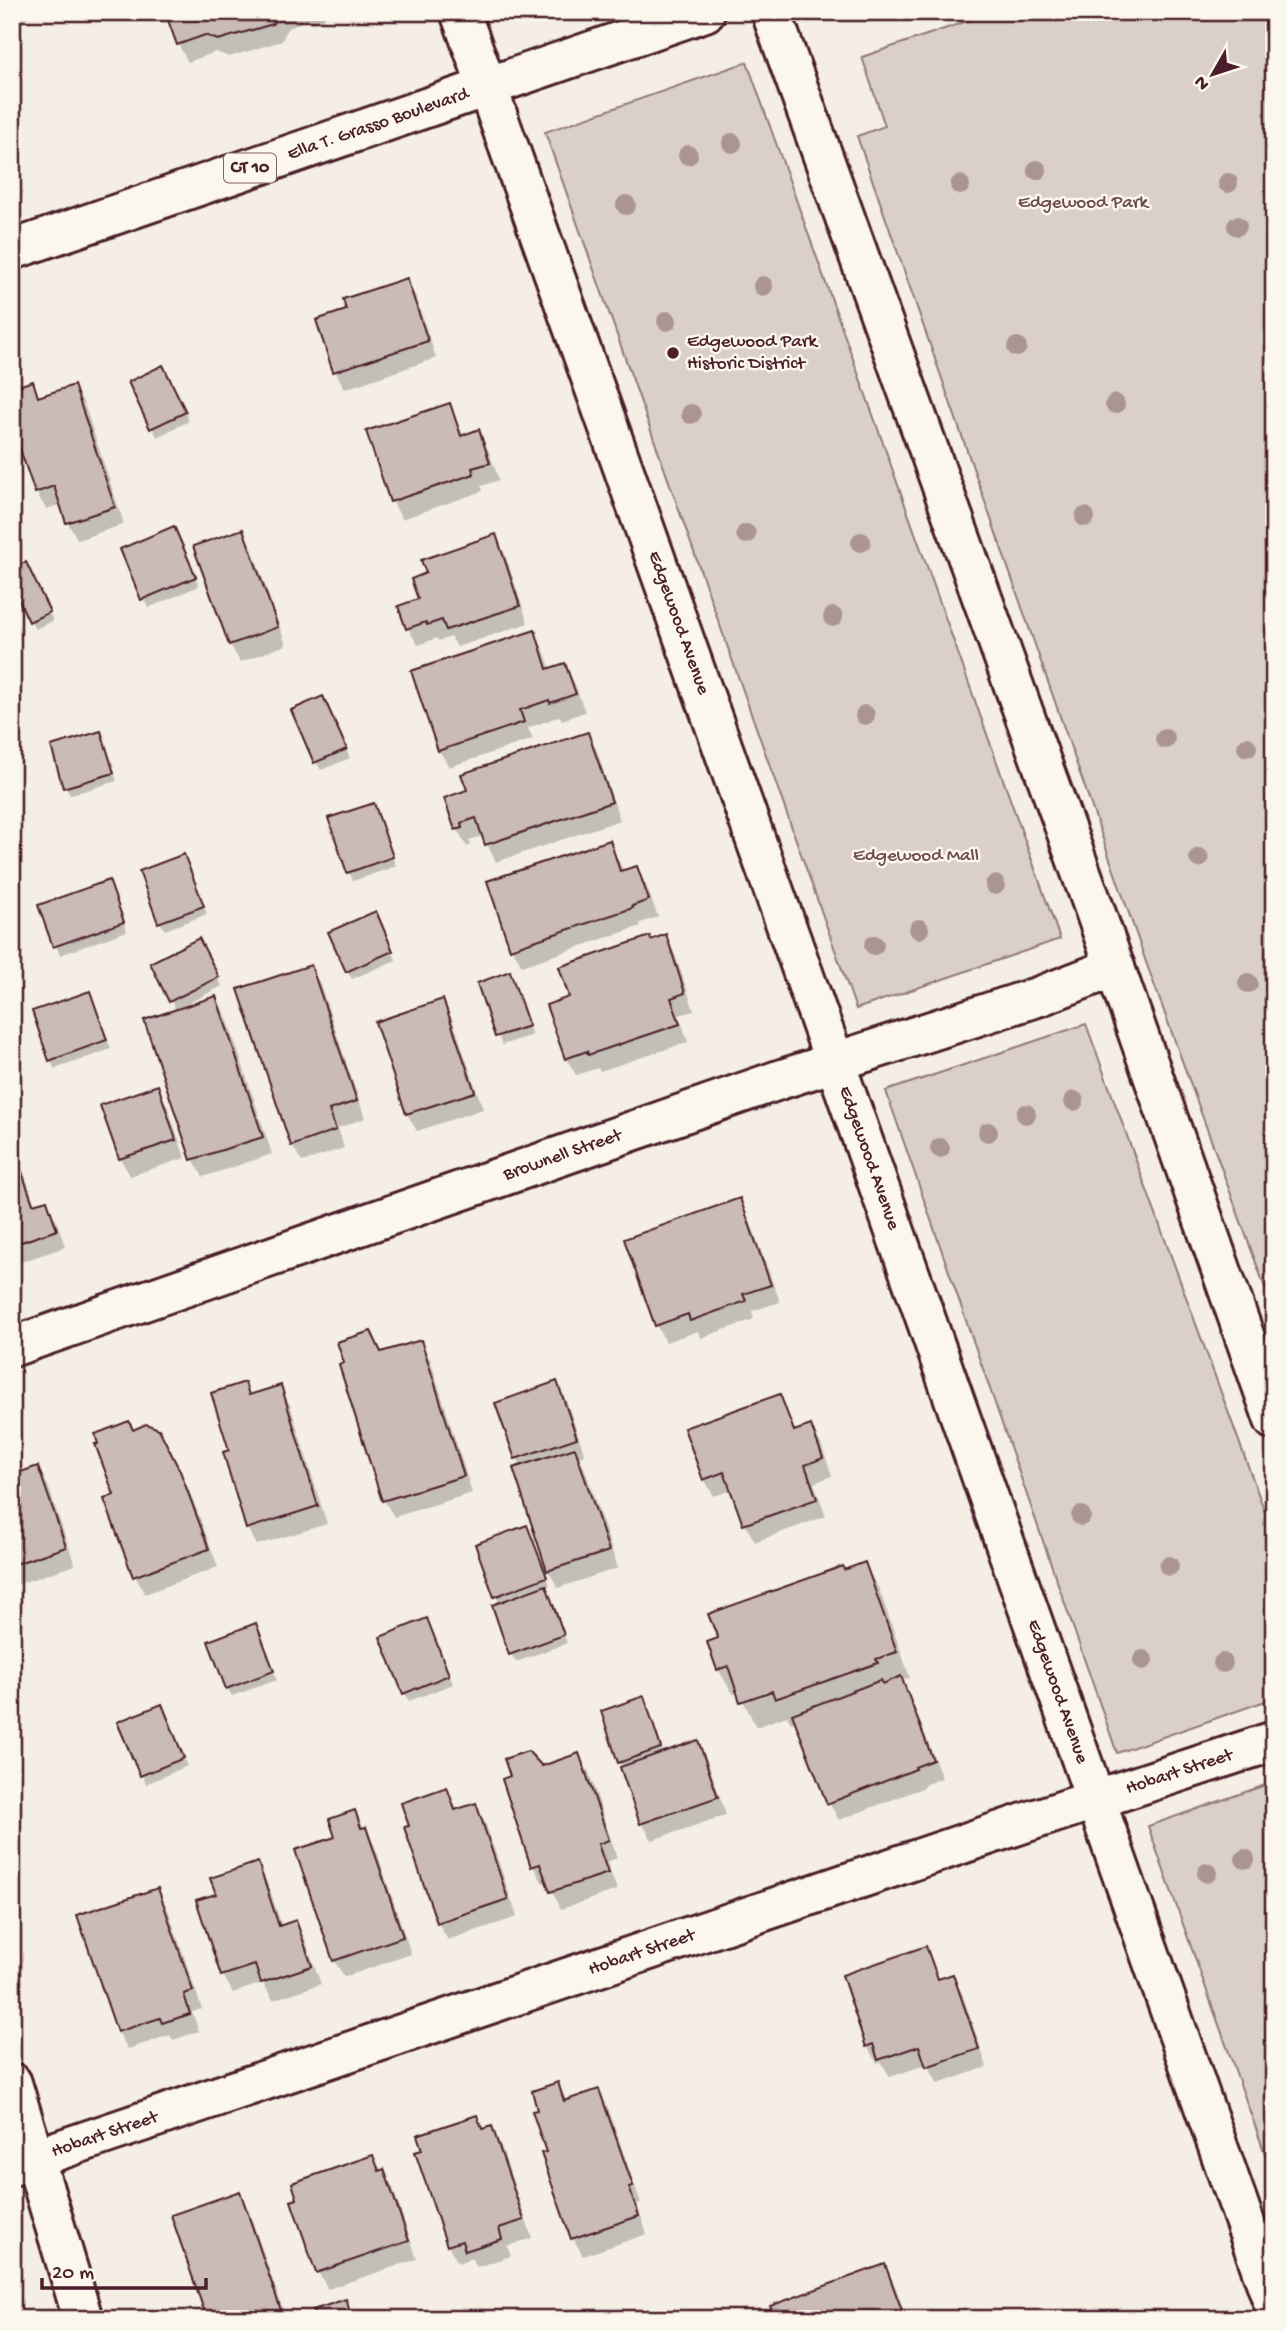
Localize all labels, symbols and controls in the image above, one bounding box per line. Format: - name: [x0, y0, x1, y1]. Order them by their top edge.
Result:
- north arrow: [1178, 38, 1248, 108]
- text: N: [1190, 70, 1215, 95]
- street label: Ella T. Grasso Boulevard: [284, 82, 473, 166]
- road number: CT 10: [224, 154, 276, 182]
- park label: Edgewood Park: [1018, 192, 1149, 215]
- place label: Edgewood Park Historic District: [687, 331, 818, 376]
- marker: Edgewood Park Historic District: [665, 345, 681, 361]
- street label: Edgewood Avenue: [642, 548, 715, 698]
- park label: Edgewood Mall: [853, 845, 979, 868]
- street label: Edgewood Avenue: [833, 1083, 905, 1233]
- street label: Brownell Street: [500, 1123, 627, 1187]
- street label: Edgewood Avenue: [1021, 1617, 1093, 1767]
- street label: Hobart Street: [1123, 1743, 1238, 1800]
- street label: Hobart Street: [586, 1923, 700, 1981]
- street label: Hobart Street: [49, 2105, 163, 2163]
- scale bar: [42, 2247, 206, 2291]
- text: 20 m: [52, 2262, 94, 2287]

